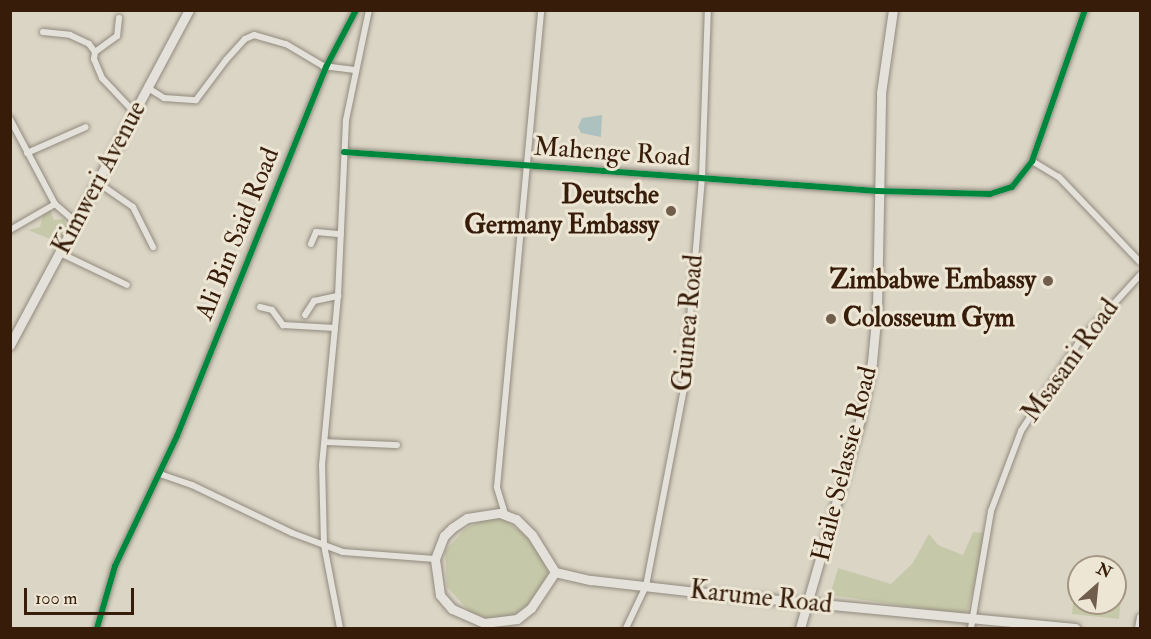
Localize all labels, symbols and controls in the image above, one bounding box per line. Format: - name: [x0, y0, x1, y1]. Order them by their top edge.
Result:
- street label: Kimweri Avenue: [47, 96, 153, 260]
- street label: Mahenge Road: [533, 132, 691, 174]
- street label: Ali Bin Said Road: [189, 143, 287, 325]
- place label: Deutsche Germany Embassy: [464, 180, 659, 242]
- marker: Deutsche Germany Embassy: [664, 204, 678, 218]
- street label: Guinea Road: [667, 253, 711, 393]
- place label: Zimbabwe Embassy: [830, 265, 1036, 297]
- marker: Zimbabwe Embassy: [1041, 274, 1055, 288]
- street label: Msasani Road: [1016, 293, 1126, 429]
- place label: Colosseum Gym: [843, 303, 1015, 335]
- marker: Colosseum Gym: [824, 312, 838, 326]
- street label: Haile Selassie Road: [806, 363, 884, 565]
- north arrow: [1067, 555, 1127, 615]
- text: N: [1093, 559, 1115, 583]
- street label: Karume Road: [688, 575, 834, 621]
- scale bar: [27, 576, 136, 614]
- text: 100 m: [35, 587, 78, 610]

